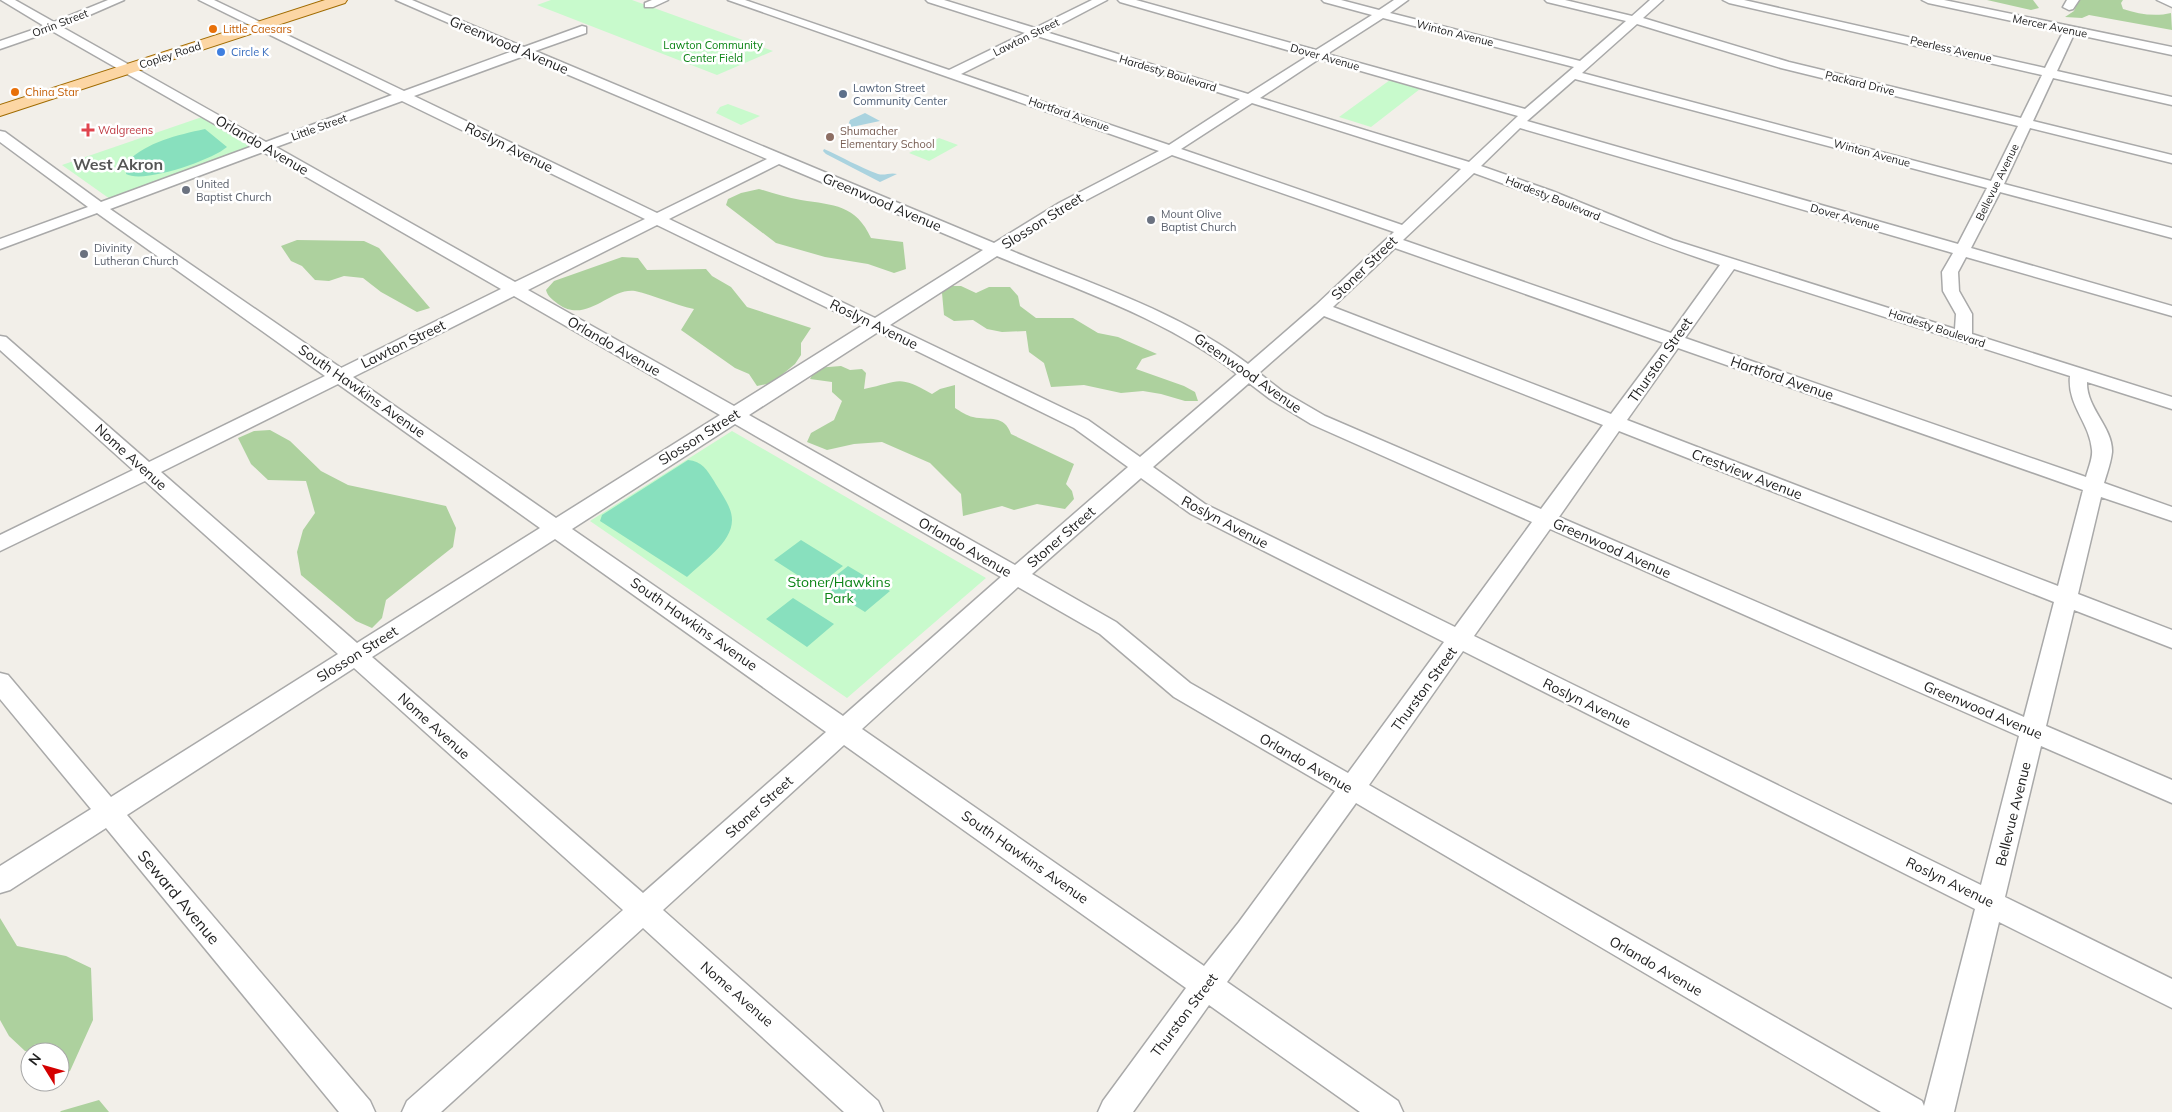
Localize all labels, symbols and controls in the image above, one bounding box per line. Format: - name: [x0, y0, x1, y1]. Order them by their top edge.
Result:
- street label: Orrin Street: [30, 6, 90, 40]
- street label: Mercer Avenue: [2011, 11, 2089, 41]
- street label: Greenwood Avenue: [447, 12, 571, 78]
- street label: Lawton Street: [991, 15, 1062, 59]
- street label: Winton Avenue: [1415, 17, 1495, 49]
- place label: Little Caesars: [223, 22, 292, 36]
- marker: Little Caesars: [207, 23, 219, 35]
- street label: Peerless Avenue: [1909, 33, 1993, 65]
- street label: Copley Road: [137, 38, 203, 72]
- park label: Lawton Community Center Field: [663, 38, 763, 65]
- street label: Dover Avenue: [1289, 40, 1361, 74]
- place label: Circle K: [231, 45, 270, 59]
- marker: Circle K: [215, 46, 227, 58]
- street label: Hardesty Boulevard: [1118, 52, 1218, 94]
- street label: Packard Drive: [1824, 68, 1896, 98]
- place label: Lawton Street Community Center: [853, 81, 947, 108]
- place label: China Star: [25, 85, 79, 99]
- marker: China Star: [9, 86, 21, 98]
- marker: Lawton Street Community Center: [837, 88, 849, 100]
- street label: Hartford Avenue: [1027, 94, 1111, 134]
- street label: Little Street: [289, 110, 349, 144]
- street label: Orlando Avenue: [212, 111, 312, 179]
- street label: Roslyn Avenue: [462, 118, 556, 176]
- place label: Walgreens: [98, 123, 153, 137]
- marker: Walgreens: [82, 124, 94, 136]
- place label: Shumacher Elementary School: [840, 124, 935, 151]
- marker: Shumacher Elementary School: [824, 131, 836, 143]
- street label: Winton Avenue: [1832, 136, 1912, 170]
- street label: Bellevue Avenue: [1972, 141, 2022, 223]
- district label: West Akron: [73, 154, 163, 174]
- street label: Greenwood Avenue: [820, 169, 944, 235]
- street label: Hardesty Boulevard: [1504, 173, 1602, 223]
- place label: United Baptist Church: [196, 177, 271, 204]
- marker: United Baptist Church: [180, 184, 192, 196]
- street label: Slosson Street: [998, 189, 1086, 253]
- street label: Dover Avenue: [1809, 200, 1881, 234]
- place label: Mount Olive Baptist Church: [1161, 207, 1236, 234]
- marker: Mount Olive Baptist Church: [1145, 214, 1157, 226]
- street label: Stoner Street: [1327, 232, 1401, 304]
- place label: Divinity Lutheran Church: [94, 241, 179, 268]
- marker: Divinity Lutheran Church: [78, 248, 90, 260]
- street label: Roslyn Avenue: [827, 295, 921, 353]
- street label: Hardesty Boulevard: [1887, 306, 1987, 350]
- street label: Orlando Avenue: [564, 312, 664, 380]
- street label: Thurston Street: [1624, 314, 1696, 406]
- street label: Lawton Street: [358, 316, 448, 372]
- street label: Greenwood Avenue: [1191, 329, 1305, 417]
- street label: South Hawkins Avenue: [295, 340, 429, 442]
- street label: Hartford Avenue: [1728, 352, 1836, 404]
- street label: Slosson Street: [655, 405, 743, 469]
- street label: Nome Avenue: [91, 420, 171, 494]
- street label: Crestview Avenue: [1689, 445, 1805, 503]
- street label: Roslyn Avenue: [1178, 492, 1272, 552]
- street label: Stoner Street: [1023, 502, 1099, 572]
- street label: Orlando Avenue: [915, 513, 1015, 581]
- street label: Greenwood Avenue: [1550, 514, 1674, 582]
- street label: South Hawkins Avenue: [627, 573, 761, 675]
- park label: Stoner/Hawkins Park: [787, 573, 891, 607]
- street label: Slosson Street: [313, 622, 401, 686]
- street label: Thurston Street: [1387, 643, 1461, 735]
- street label: Roslyn Avenue: [1540, 674, 1634, 732]
- street label: Greenwood Avenue: [1921, 677, 2045, 743]
- street label: Nome Avenue: [394, 689, 474, 763]
- street label: Orlando Avenue: [1256, 729, 1356, 797]
- street label: Bellevue Avenue: [1991, 760, 2035, 868]
- street label: Stoner Street: [721, 772, 797, 842]
- street label: South Hawkins Avenue: [958, 806, 1092, 908]
- street label: Seward Avenue: [134, 846, 224, 948]
- street label: Roslyn Avenue: [1903, 853, 1997, 911]
- street label: Orlando Avenue: [1606, 932, 1706, 1000]
- street label: Nome Avenue: [697, 957, 777, 1031]
- street label: Thurston Street: [1147, 970, 1221, 1060]
- north arrow: [20, 1042, 70, 1092]
- text: N: [24, 1050, 45, 1069]

